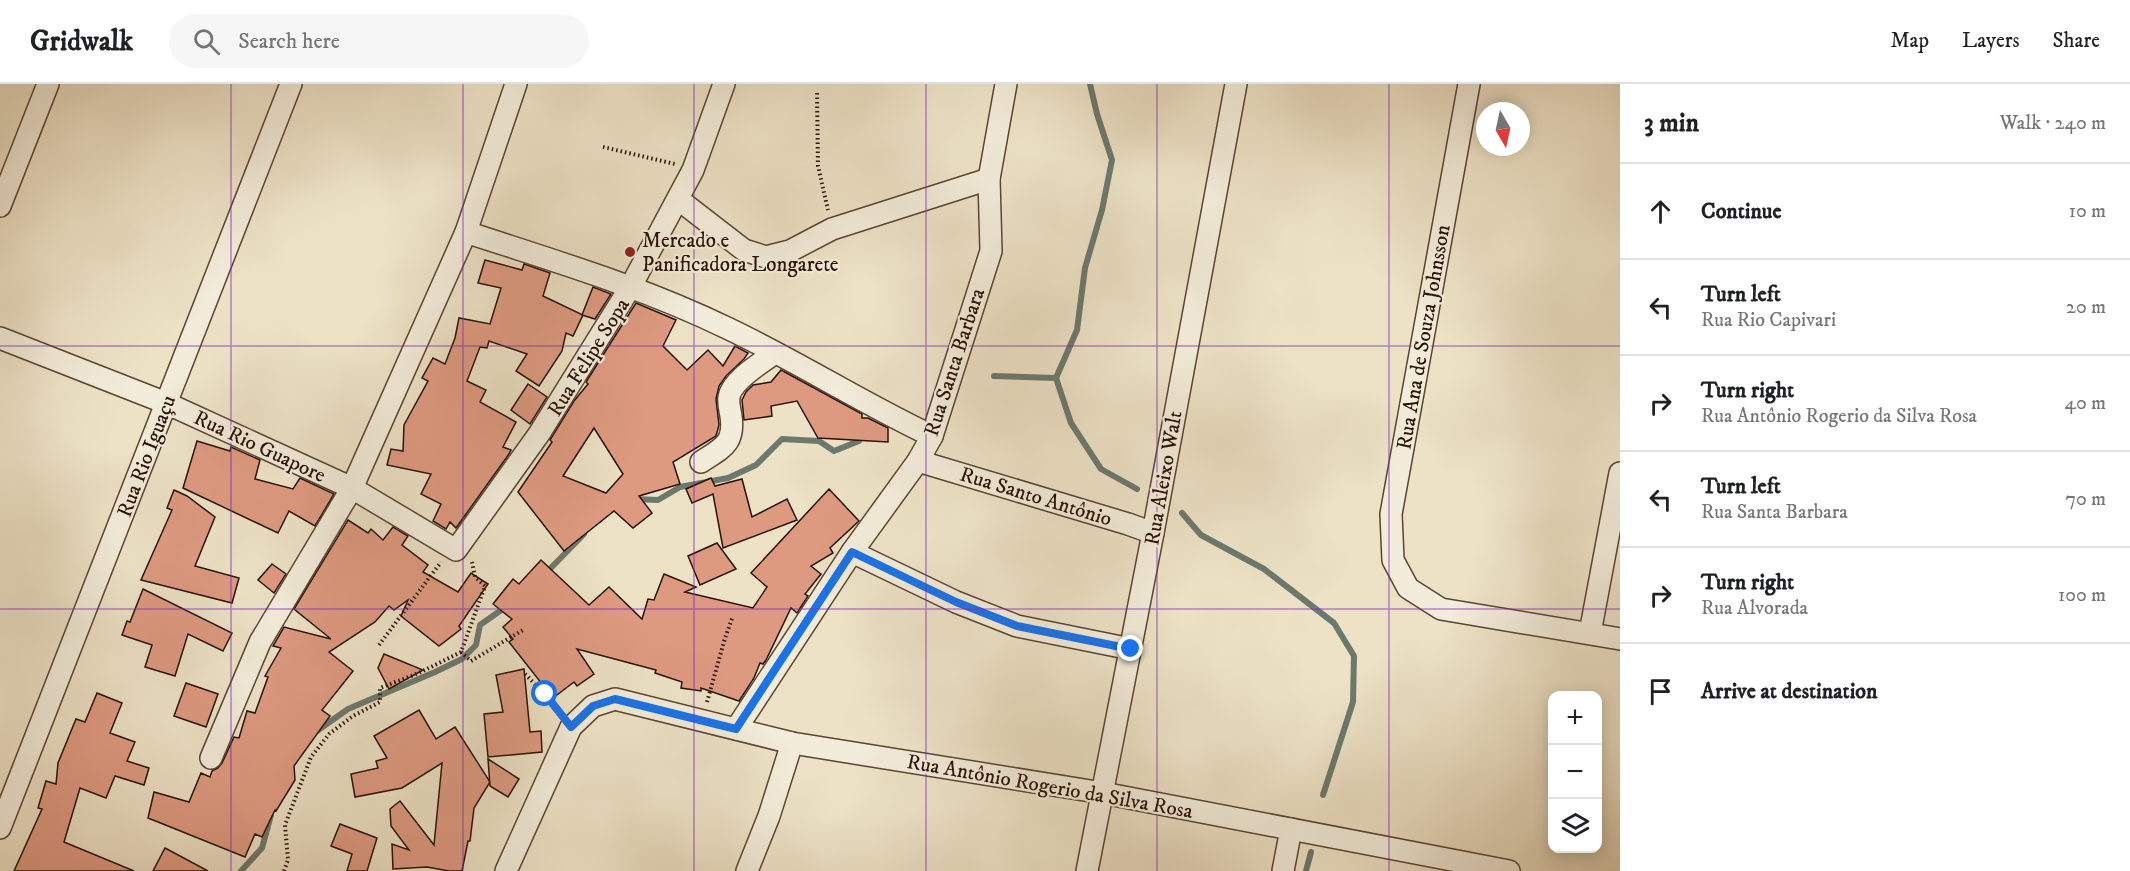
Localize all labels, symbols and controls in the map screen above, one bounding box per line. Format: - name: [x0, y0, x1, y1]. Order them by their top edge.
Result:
- search box: [169, 14, 589, 68]
- text: Gridwalk: [30, 24, 133, 59]
- icon: search: [190, 25, 223, 58]
- text: Search here: [238, 28, 340, 55]
- text: Map: [1890, 28, 1929, 54]
- text: Layers: [1962, 28, 2020, 54]
- text: Share: [2053, 28, 2100, 54]
- north arrow: [1476, 102, 1530, 156]
- text: 3 min: [1644, 107, 1699, 140]
- text: Walk · 240 m: [2000, 111, 2106, 136]
- icon: ahead: [1644, 195, 1677, 228]
- text: Continue: [1701, 198, 1782, 225]
- text: 10 m: [2069, 199, 2106, 224]
- street label: Rua Ana de Souza Johnsson: [1391, 223, 1457, 452]
- place label: Mercado e Panificadora Longarete: [642, 228, 839, 278]
- marker: Mercado e Panificadora Longarete: [623, 245, 637, 259]
- text: Turn left: [1701, 281, 1781, 308]
- street label: Rua Santa Barbara: [919, 285, 991, 440]
- icon: left: [1644, 291, 1677, 324]
- street label: Rua Felipe Sopa: [542, 293, 636, 422]
- text: 20 m: [2066, 295, 2106, 320]
- text: Rua Rio Capivari: [1701, 308, 1836, 333]
- text: Turn right: [1701, 377, 1794, 404]
- icon: right: [1644, 387, 1677, 420]
- text: 40 m: [2064, 391, 2106, 416]
- street label: Rua Rio Iguaçu: [112, 392, 182, 521]
- text: Rua Antônio Rogerio da Silva Rosa: [1701, 404, 1977, 429]
- street label: Rua Rio Guapore: [189, 405, 330, 489]
- street label: Rua Aleixo Walt: [1139, 409, 1189, 547]
- street label: Rua Santo Antônio: [957, 461, 1115, 532]
- text: Turn left: [1701, 473, 1781, 500]
- icon: left: [1644, 483, 1677, 516]
- text: 70 m: [2065, 487, 2106, 512]
- text: Rua Santa Barbara: [1701, 500, 1848, 525]
- text: Turn right: [1701, 569, 1794, 596]
- icon: right: [1644, 579, 1677, 612]
- text: 100 m: [2058, 583, 2106, 608]
- text: Rua Alvorada: [1701, 596, 1808, 621]
- route end: [1117, 635, 1143, 661]
- icon: arrive: [1644, 675, 1677, 708]
- text: Arrive at destination: [1701, 678, 1878, 705]
- route start: [531, 680, 557, 706]
- map controls: [1548, 691, 1602, 853]
- button: +: [1548, 691, 1602, 745]
- button: −: [1548, 745, 1602, 799]
- street label: Rua Antônio Rogerio da Silva Rosa: [905, 749, 1195, 825]
- button: layers: [1548, 799, 1602, 853]

